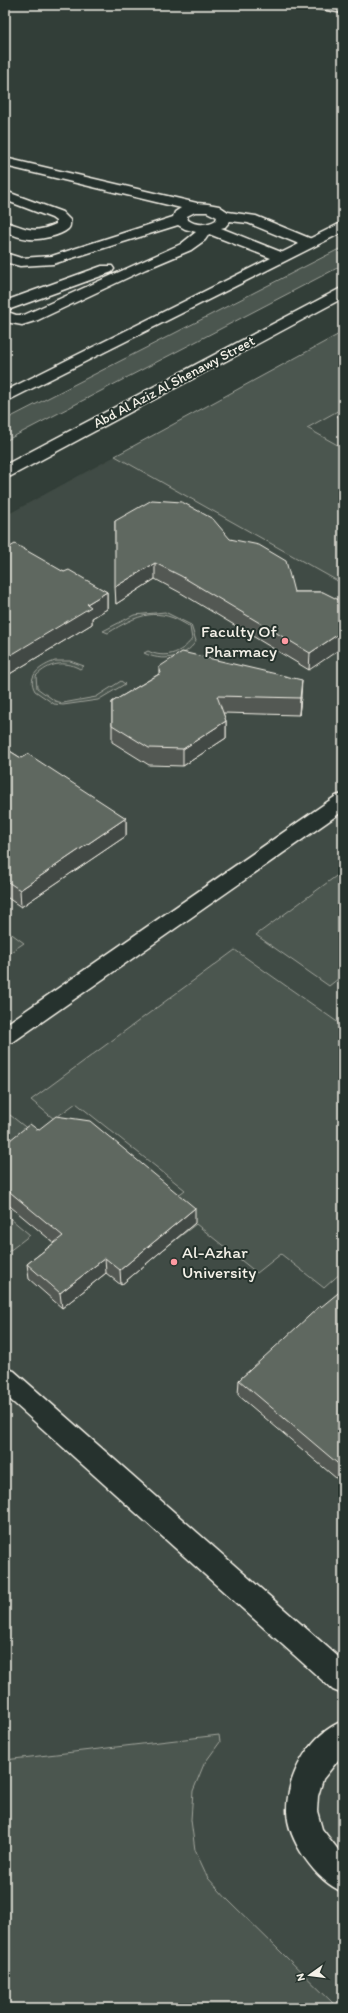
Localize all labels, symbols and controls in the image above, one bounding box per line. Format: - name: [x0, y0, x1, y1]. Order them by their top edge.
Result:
- street label: Abd Al Aziz Al Shenawy Street: [90, 332, 258, 432]
- place label: Faculty Of Pharmacy: [201, 621, 278, 661]
- marker: Faculty Of Pharmacy: [280, 636, 290, 646]
- place label: Al-Azhar University: [182, 1242, 256, 1282]
- marker: Al-Azhar University: [169, 1257, 179, 1267]
- north arrow: [290, 1955, 330, 1995]
- text: N: [294, 1972, 308, 1982]

